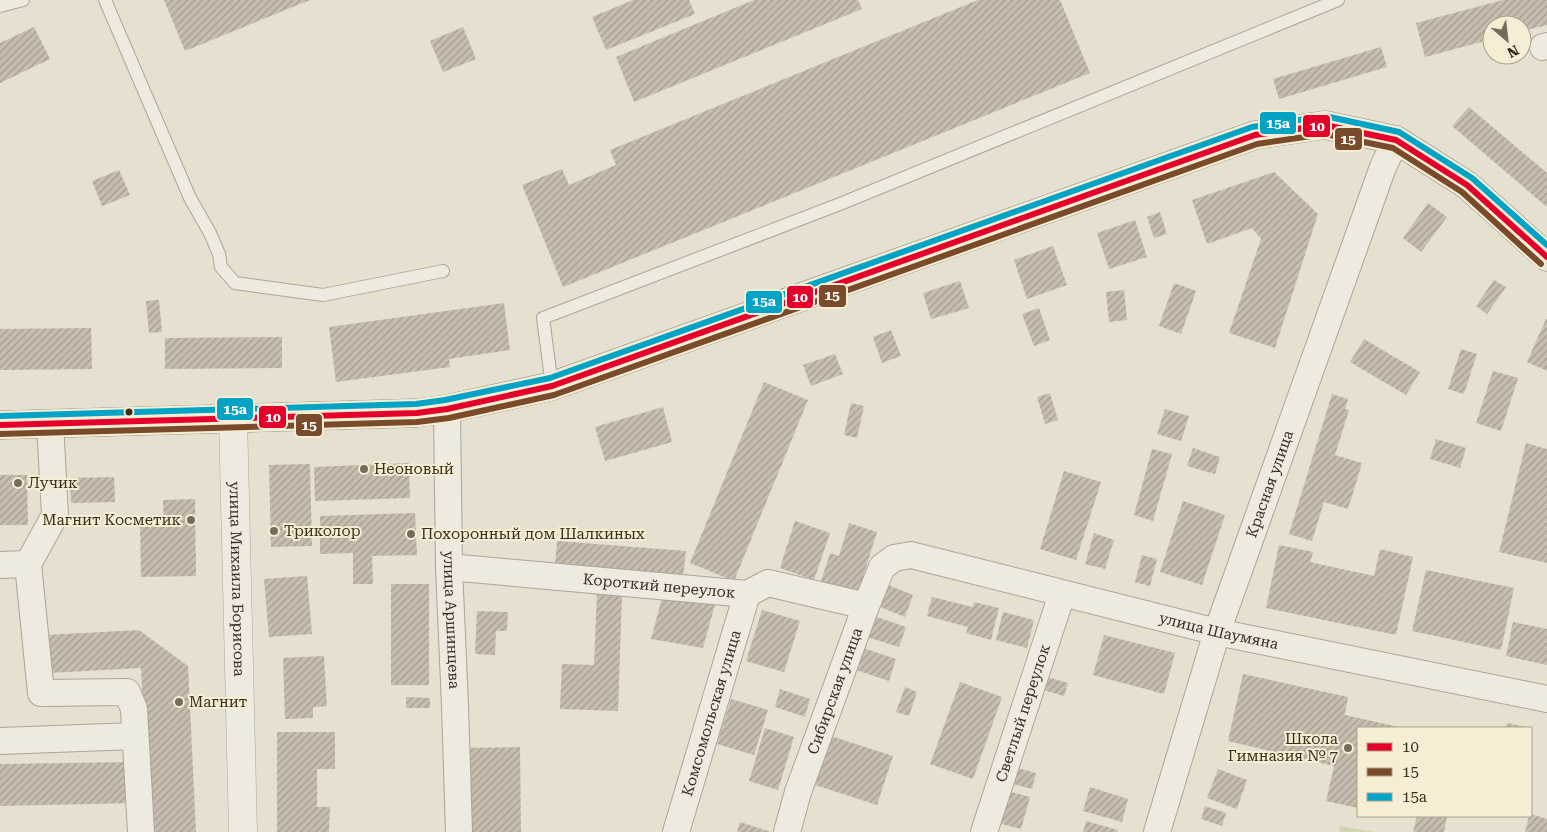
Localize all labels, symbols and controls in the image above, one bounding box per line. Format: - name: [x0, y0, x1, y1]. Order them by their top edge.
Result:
- north arrow: [1482, 15, 1532, 65]
- text: N: [1504, 42, 1522, 61]
- line badge: 15а: [1259, 111, 1297, 135]
- line badge: 10: [1302, 114, 1331, 138]
- text: 15а: [1266, 115, 1291, 131]
- text: 10: [1309, 118, 1325, 134]
- line badge: 15: [1334, 127, 1363, 151]
- text: 15: [1340, 131, 1356, 147]
- line badge: 15: [818, 284, 847, 308]
- line badge: 10: [786, 285, 814, 309]
- text: 15: [824, 287, 840, 303]
- text: 10: [792, 289, 808, 305]
- line badge: 15а: [745, 290, 783, 314]
- text: 15а: [752, 293, 777, 309]
- line badge: 15а: [216, 397, 254, 421]
- text: 15а: [223, 401, 248, 417]
- line badge: 10: [258, 405, 287, 429]
- unlabelled marker: [124, 407, 134, 417]
- text: 10: [265, 409, 281, 425]
- line badge: 15: [295, 413, 323, 437]
- text: 15: [301, 417, 317, 433]
- street label: Красная улица: [1242, 428, 1297, 540]
- place label: Неоновый: [374, 460, 454, 478]
- marker: Неоновый: [358, 463, 370, 475]
- place label: Лучик: [28, 474, 78, 492]
- marker: Лучик: [12, 477, 24, 489]
- street label: улица Михаила Борисова: [226, 481, 248, 677]
- place label: Магнит Косметик: [42, 511, 181, 529]
- marker: Магнит Косметик: [185, 514, 197, 526]
- place label: Триколор: [284, 522, 361, 540]
- marker: Триколор: [268, 525, 280, 537]
- place label: Похоронный дом Шалкиных: [421, 525, 645, 543]
- marker: Похоронный дом Шалкиных: [405, 528, 417, 540]
- street label: улица Аршинцева: [440, 551, 463, 689]
- street label: Короткий переулок: [582, 570, 737, 602]
- street label: улица Шаумяна: [1157, 609, 1280, 653]
- street label: Сибирская улица: [804, 625, 866, 757]
- street label: Комсомольская улица: [678, 628, 745, 798]
- street label: Светлый переулок: [992, 641, 1054, 784]
- place label: Магнит: [189, 693, 247, 711]
- marker: Магнит: [173, 696, 185, 708]
- legend: [1357, 727, 1532, 817]
- place label: Школа Гимназия № 7: [1228, 730, 1338, 765]
- text: 10: [1402, 738, 1419, 756]
- marker: Школа Гимназия № 7: [1342, 742, 1354, 754]
- text: 15: [1402, 763, 1419, 781]
- text: 15а: [1402, 788, 1427, 806]

